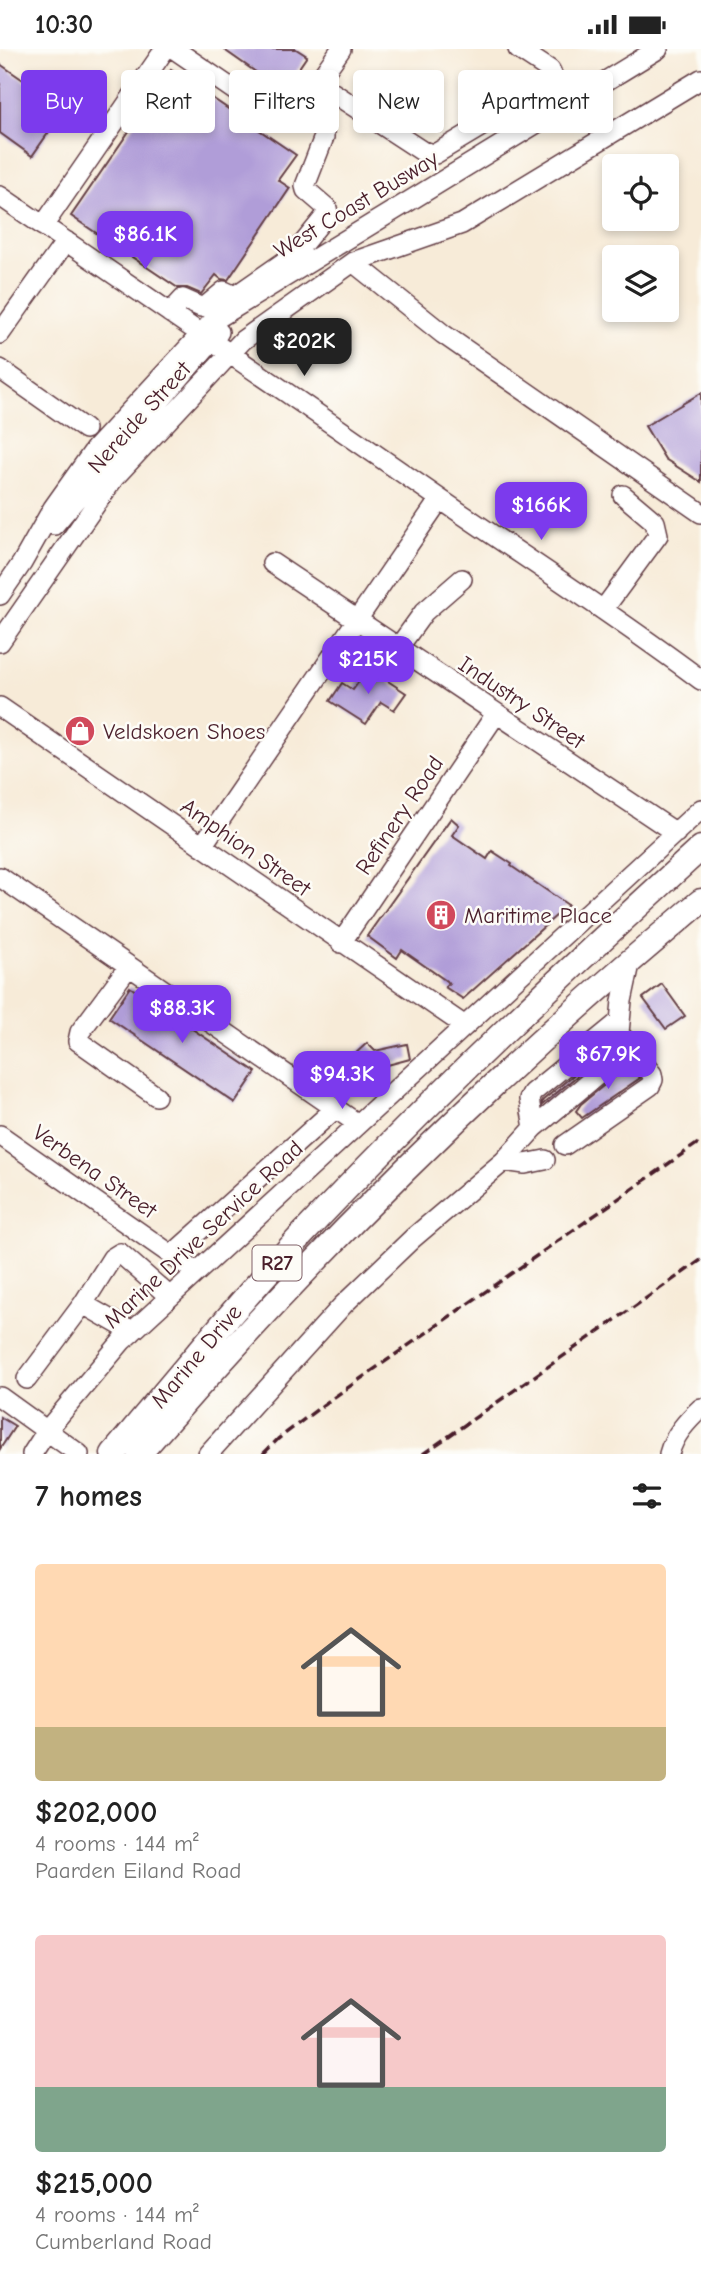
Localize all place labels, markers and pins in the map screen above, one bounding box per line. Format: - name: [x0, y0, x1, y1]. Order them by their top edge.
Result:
- pin: $86.1K: [88, 211, 202, 271]
- pin: $202K: [255, 319, 353, 378]
- pin: $166K: [492, 483, 590, 542]
- pin: $215K: [319, 637, 417, 696]
- shop icon: Veldskoen Shoes: [63, 714, 97, 748]
- place label: Veldskoen Shoes: [103, 718, 265, 745]
- building icon: Maritime Place: [424, 898, 458, 932]
- place label: Maritime Place: [464, 902, 612, 929]
- pin: $88.3K: [125, 985, 239, 1045]
- pin: $67.9K: [551, 1031, 665, 1091]
- pin: $94.3K: [285, 1051, 399, 1111]

